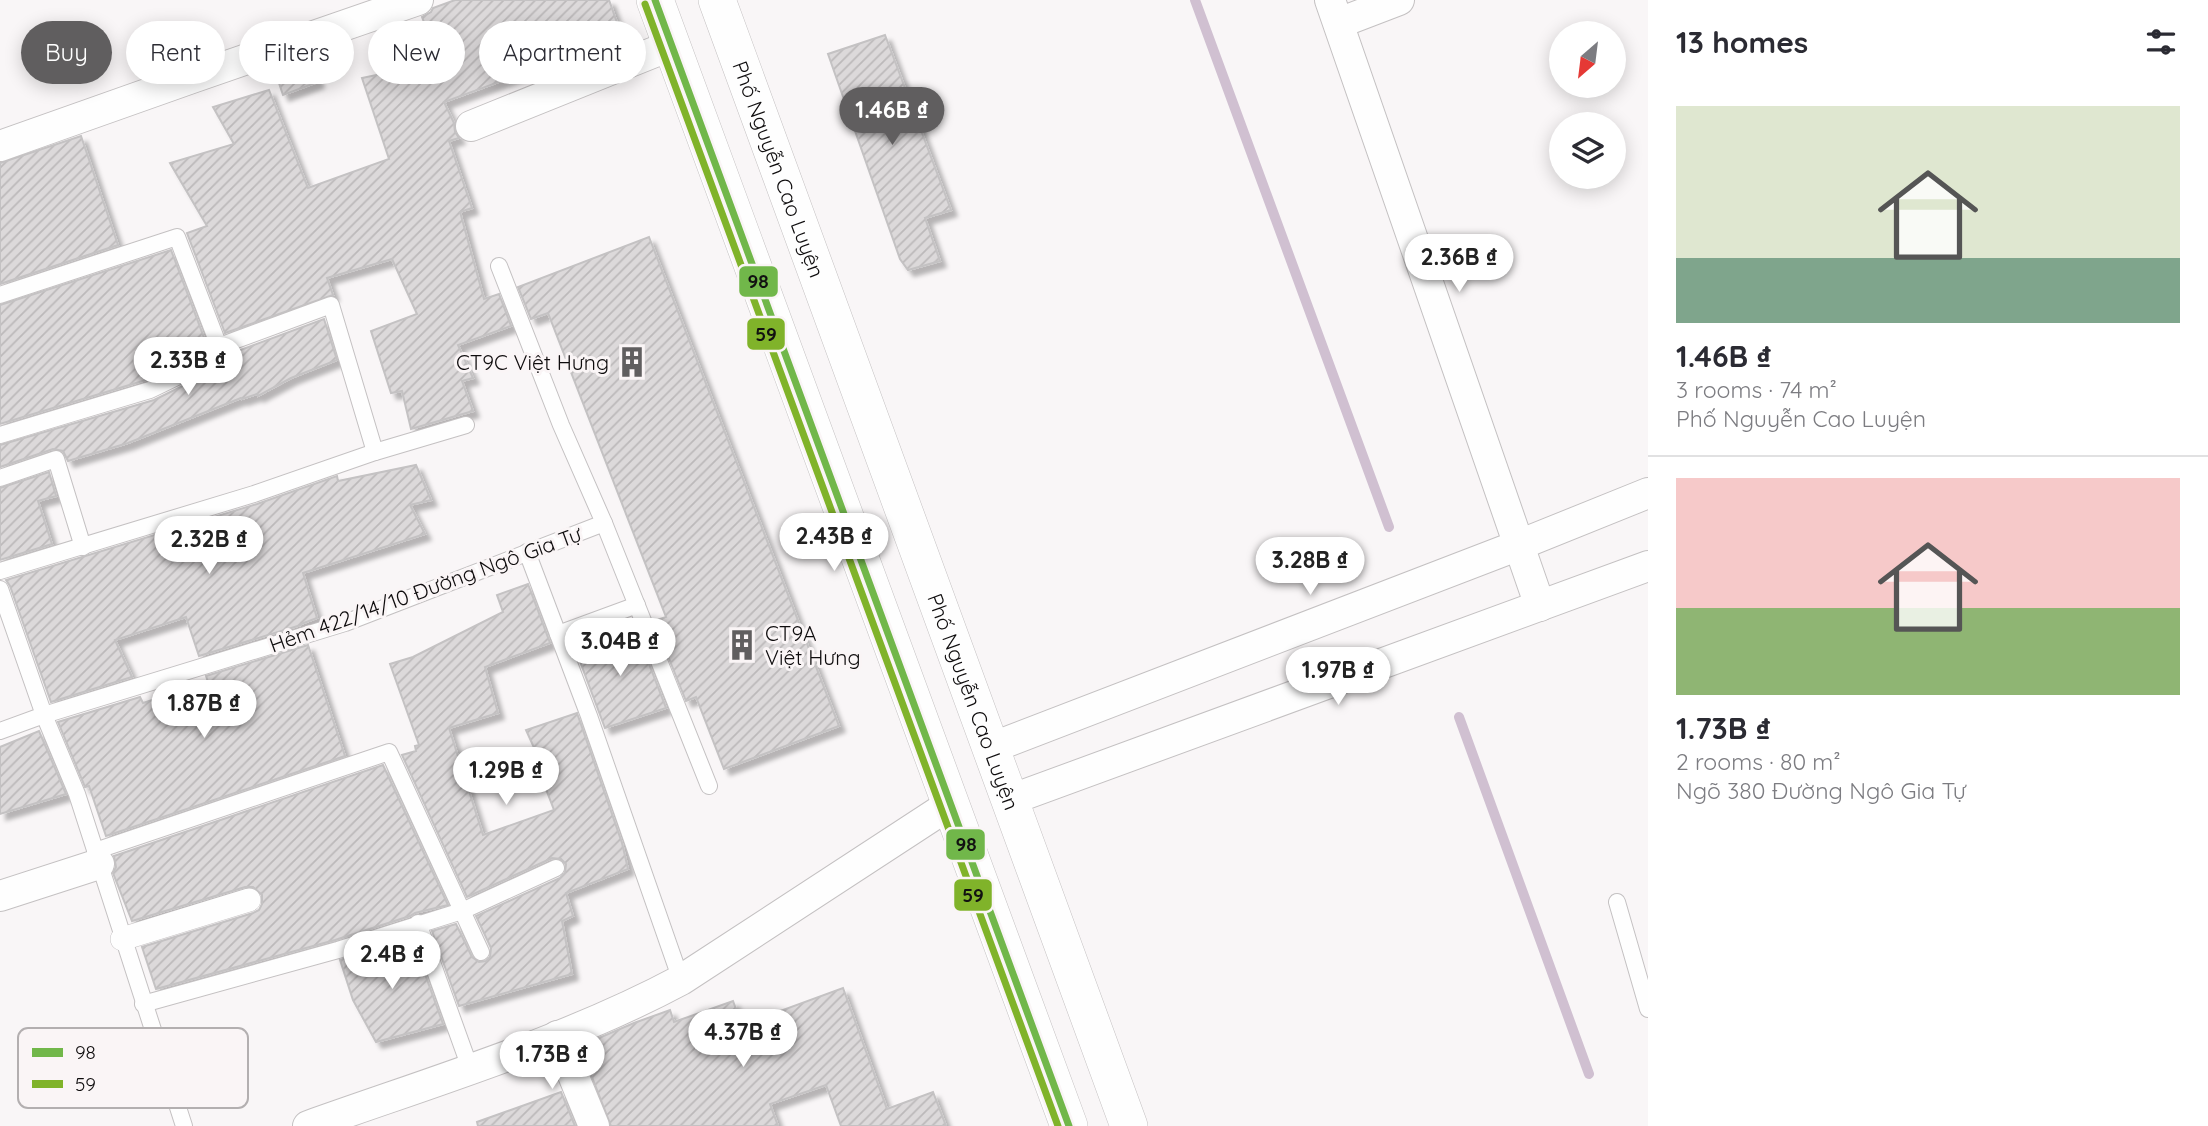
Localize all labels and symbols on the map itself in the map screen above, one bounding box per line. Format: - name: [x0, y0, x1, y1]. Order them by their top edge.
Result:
- north arrow: [1549, 21, 1626, 98]
- street label: Phố Nguyễn Cao Luyện: [727, 57, 830, 281]
- pin: 1.46B ₫: [827, 88, 957, 147]
- pin: 2.36B ₫: [1394, 234, 1524, 294]
- line badge: 98: [738, 265, 779, 298]
- text: 98: [747, 269, 769, 293]
- line badge: 59: [746, 317, 786, 351]
- text: 59: [755, 322, 777, 346]
- pin: 2.33B ₫: [123, 338, 253, 397]
- building icon: CT9C Việt Hưng: [615, 345, 649, 379]
- place label: CT9C Việt Hưng: [456, 349, 609, 375]
- pin: 2.43B ₫: [769, 514, 899, 573]
- pin: 2.32B ₫: [144, 516, 274, 576]
- street label: Hẻm 422/14/10 Đường Ngô Gia Tự: [266, 520, 585, 658]
- pin: 3.28B ₫: [1245, 538, 1375, 597]
- street label: Phố Nguyễn Cao Luyện: [922, 590, 1025, 813]
- pin: 3.04B ₫: [555, 618, 685, 678]
- place label: CT9A Việt Hưng: [765, 620, 861, 670]
- building icon: CT9A Việt Hưng: [725, 628, 759, 662]
- pin: 1.97B ₫: [1273, 648, 1403, 707]
- pin: 1.87B ₫: [139, 680, 269, 740]
- pin: 1.29B ₫: [441, 748, 571, 807]
- line badge: 98: [945, 828, 986, 861]
- text: 98: [955, 832, 977, 856]
- line badge: 59: [953, 878, 993, 912]
- text: 59: [962, 883, 984, 907]
- pin: 2.4B ₫: [335, 932, 449, 991]
- pin: 4.37B ₫: [678, 1010, 808, 1069]
- legend: [18, 1028, 248, 1108]
- pin: 1.73B ₫: [487, 1032, 617, 1091]
- text: 98: [75, 1040, 96, 1064]
- text: 59: [75, 1072, 96, 1096]

